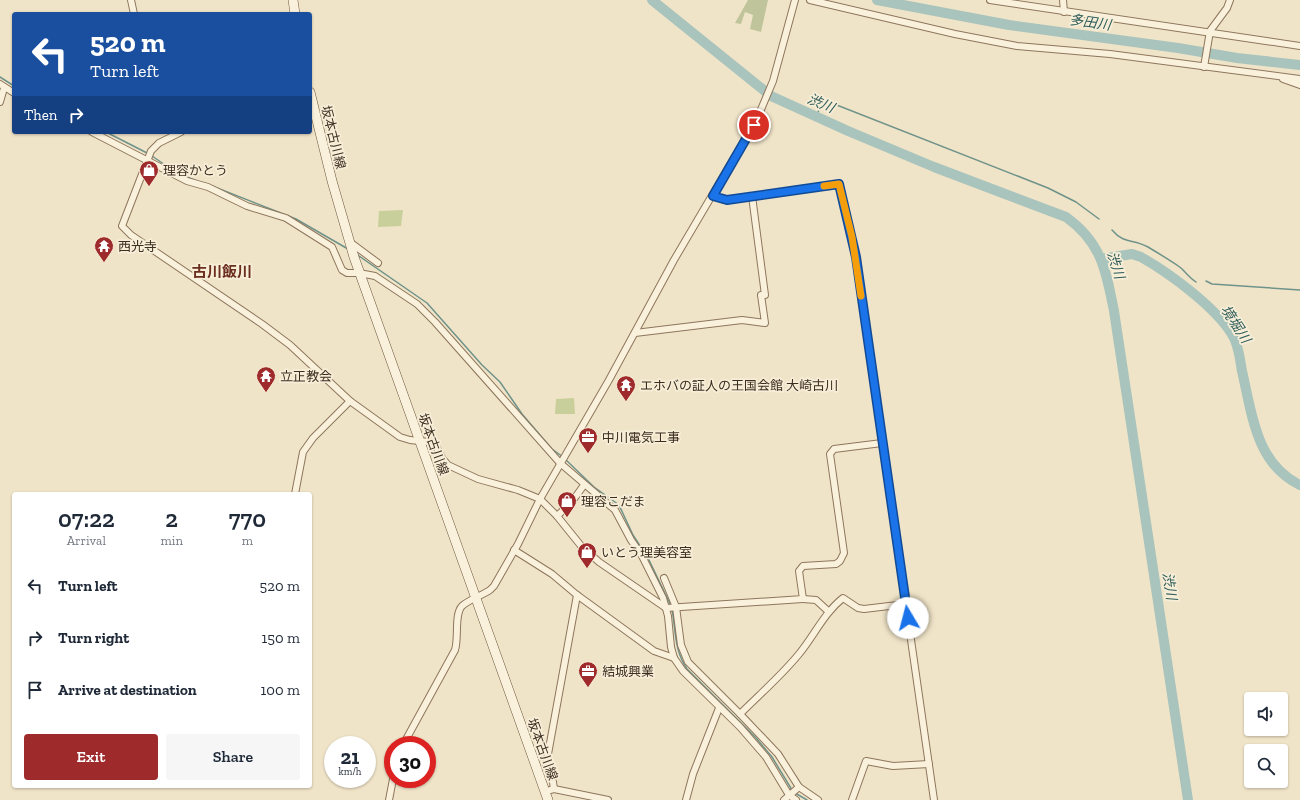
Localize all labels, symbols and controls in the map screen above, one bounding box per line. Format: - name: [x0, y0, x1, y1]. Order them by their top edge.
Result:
- water label: 多田川: [1068, 11, 1114, 34]
- text: 520 m: [90, 26, 166, 59]
- icon: left: [24, 28, 76, 80]
- text: Turn left: [90, 60, 159, 82]
- water label: 渋川: [805, 90, 839, 118]
- icon: right: [65, 104, 87, 126]
- street label: 坂本古川線: [318, 104, 349, 170]
- text: Then: [24, 106, 57, 124]
- pin: [737, 108, 771, 142]
- icon: arrive: [743, 114, 765, 136]
- shop icon: 理容かとう: [138, 159, 160, 187]
- place label: 理容かとう: [163, 163, 228, 178]
- temple icon: 西光寺: [93, 235, 115, 263]
- place label: 西光寺: [118, 239, 157, 254]
- water label: 渋川: [1103, 249, 1129, 283]
- district label: 古川飯川: [192, 263, 252, 281]
- water label: 境堀川: [1217, 302, 1255, 348]
- temple icon: 立正教会: [255, 365, 277, 393]
- place label: 立正教会: [280, 369, 332, 384]
- temple icon: エホバの証人の王国会館 大崎古川: [615, 374, 637, 402]
- place label: エホバの証人の王国会館 大崎古川: [640, 378, 838, 393]
- street label: 坂本古川線: [415, 411, 452, 477]
- office icon: 中川電気工事: [577, 426, 599, 454]
- place label: 中川電気工事: [602, 430, 680, 445]
- shop icon: 理容こだま: [556, 490, 578, 518]
- place label: 理容こだま: [581, 494, 646, 509]
- text: 07:22: [58, 504, 115, 533]
- text: 2: [165, 504, 178, 533]
- text: 770: [229, 504, 266, 533]
- text: Arrival: [67, 533, 106, 548]
- text: min: [161, 533, 183, 548]
- text: m: [242, 533, 253, 548]
- shop icon: いとう理美容室: [576, 541, 598, 569]
- place label: いとう理美容室: [601, 545, 692, 560]
- water label: 渋川: [1159, 571, 1180, 603]
- icon: left: [24, 575, 46, 597]
- text: Turn left: [58, 577, 118, 595]
- text: 520 m: [260, 577, 300, 595]
- position arrow: [887, 597, 929, 639]
- icon: right: [24, 627, 46, 649]
- text: Turn right: [58, 629, 129, 647]
- text: 150 m: [262, 629, 300, 647]
- office icon: 結城興業: [577, 660, 599, 688]
- place label: 結城興業: [602, 664, 654, 679]
- icon: arrive: [24, 679, 46, 701]
- text: Arrive at destination: [58, 681, 197, 699]
- text: 100 m: [261, 681, 300, 699]
- map controls: [1244, 692, 1288, 788]
- button: sound: [1244, 692, 1288, 736]
- street label: 坂本古川線: [524, 716, 561, 782]
- button: Exit: [24, 734, 158, 780]
- button: Share: [166, 734, 300, 780]
- speed limit sign: 30: [384, 736, 436, 788]
- button: search: [1244, 744, 1288, 788]
- text: 21: [341, 745, 359, 769]
- text: km/h: [339, 766, 361, 778]

